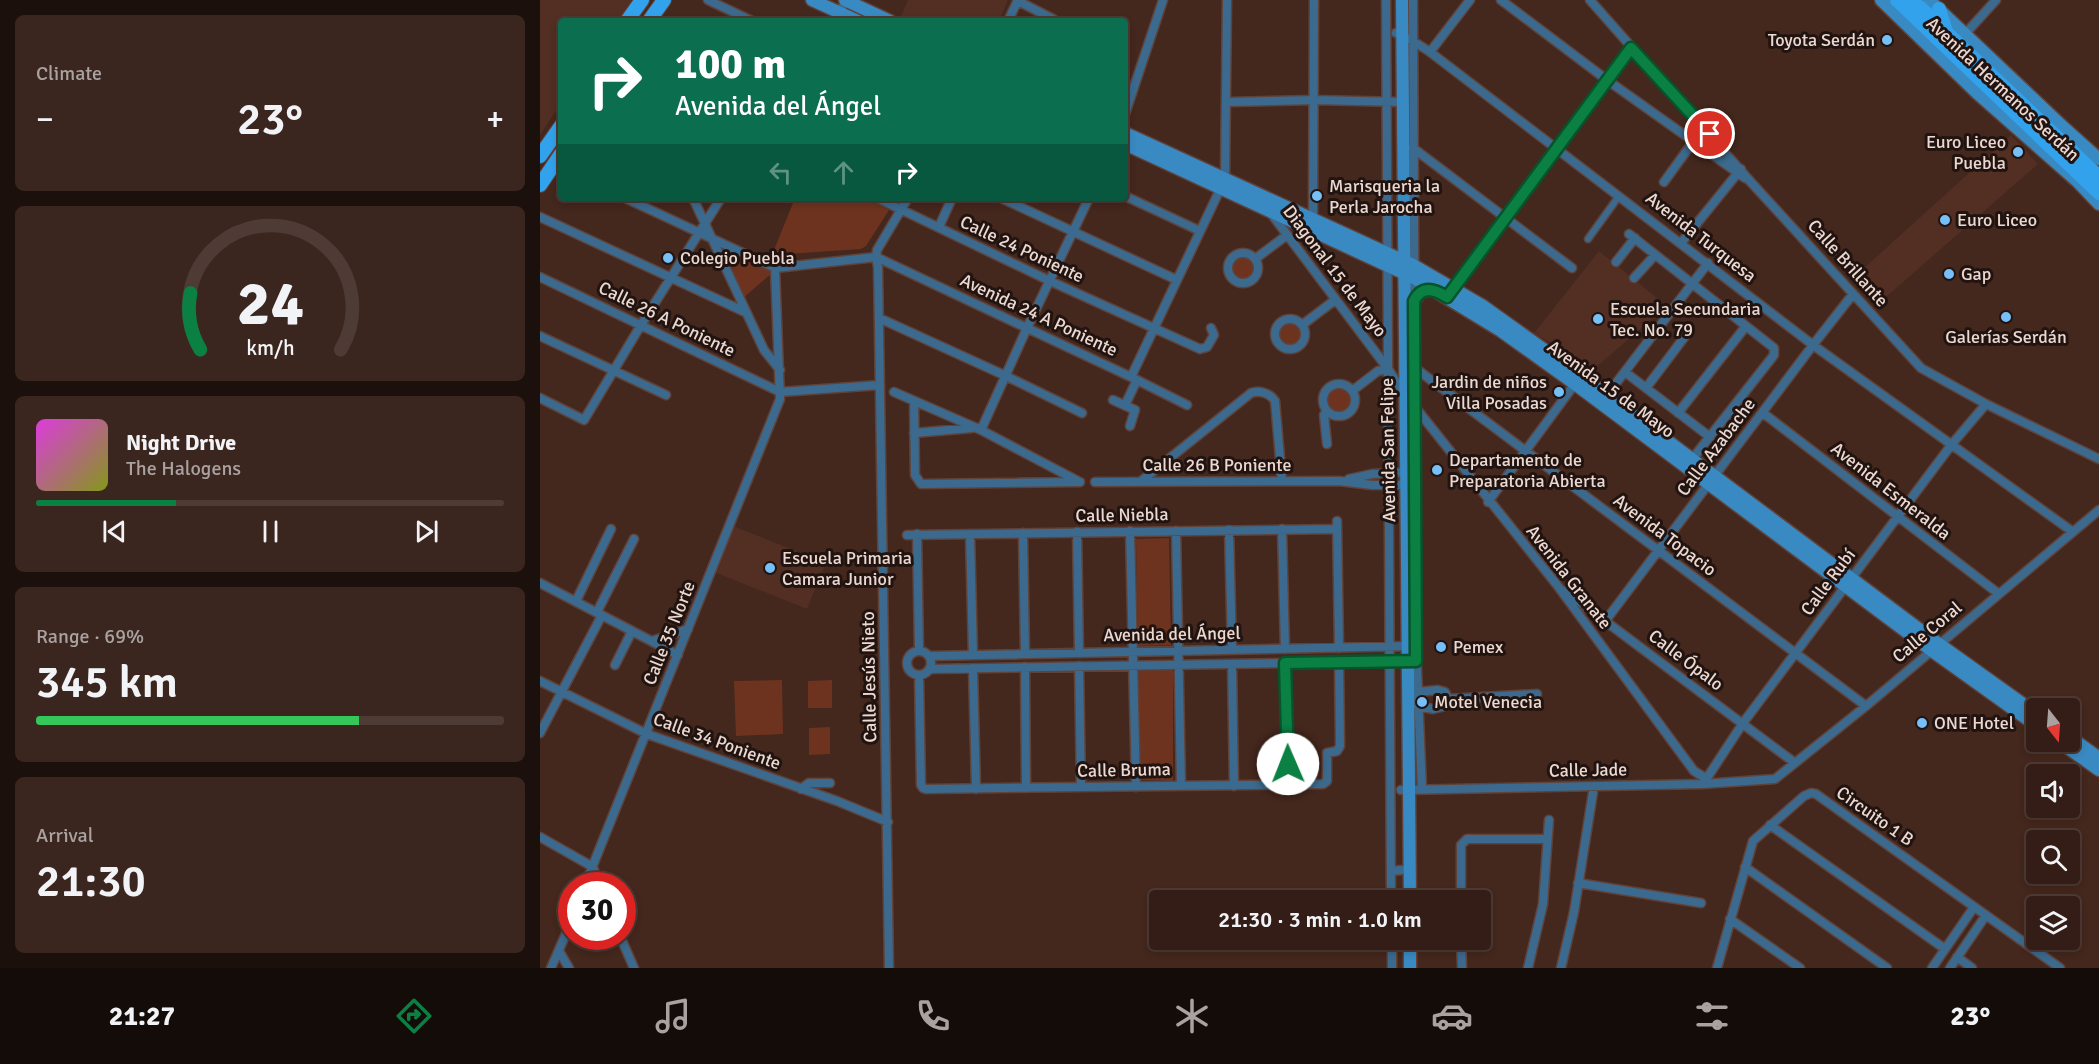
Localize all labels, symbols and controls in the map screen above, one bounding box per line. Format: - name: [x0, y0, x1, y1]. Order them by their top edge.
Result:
- street label: Avenida Hermanos Serdán: [1922, 12, 2084, 166]
- place label: Toyota Serdán: [1768, 29, 1875, 51]
- marker: Toyota Serdán: [1880, 33, 1894, 47]
- text: 100 m: [675, 39, 786, 90]
- icon: right: [576, 42, 654, 120]
- text: Climate: [36, 61, 102, 86]
- text: Avenida del Ángel: [675, 90, 881, 123]
- text: 23°: [237, 92, 303, 147]
- text: −: [36, 99, 54, 140]
- text: +: [486, 99, 504, 140]
- pin: [1684, 108, 1735, 159]
- icon: arrive: [1693, 117, 1726, 150]
- place label: Euro Liceo Puebla: [1926, 131, 2006, 174]
- marker: Euro Liceo Puebla: [2011, 145, 2025, 159]
- icon: left: [764, 156, 797, 189]
- icon: ahead: [827, 156, 860, 189]
- icon: right: [890, 156, 923, 189]
- place label: Marisqueria la Perla Jarocha: [1329, 175, 1440, 218]
- street label: Avenida Turquesa: [1641, 187, 1761, 287]
- marker: Marisqueria la Perla Jarocha: [1310, 189, 1324, 203]
- street label: Diagonal 15 de Mayo: [1278, 201, 1392, 341]
- place label: Euro Liceo: [1957, 209, 2037, 231]
- street label: Calle 24 Poniente: [957, 211, 1087, 287]
- marker: Euro Liceo: [1938, 213, 1952, 227]
- street label: Calle Brillante: [1803, 215, 1893, 311]
- place label: Colegio Puebla: [680, 247, 795, 269]
- marker: Colegio Puebla: [661, 251, 675, 265]
- place label: Gap: [1961, 263, 1991, 285]
- text: 24: [236, 266, 304, 343]
- marker: Gap: [1942, 267, 1956, 281]
- street label: Avenida 24 A Poniente: [957, 269, 1121, 361]
- street label: Calle 26 A Poniente: [595, 276, 739, 362]
- place label: Escuela Secundaria Tec. No. 79: [1610, 298, 1761, 341]
- marker: Galerías Serdán: [1999, 310, 2013, 324]
- marker: Escuela Secundaria Tec. No. 79: [1591, 312, 1605, 326]
- place label: Galerías Serdán: [1945, 326, 2067, 348]
- street label: Avenida 15 de Mayo: [1543, 335, 1679, 443]
- text: km/h: [246, 336, 294, 362]
- place label: Jardin de niños Villa Posadas: [1431, 371, 1547, 414]
- street label: Avenida San Felipe: [1376, 378, 1400, 522]
- marker: Jardin de niños Villa Posadas: [1552, 385, 1566, 399]
- street label: Calle Azabache: [1672, 394, 1760, 500]
- text: Night Drive: [126, 429, 236, 456]
- street label: Avenida Esmeralda: [1827, 437, 1955, 545]
- place label: Departamento de Preparatoria Abierta: [1449, 449, 1606, 492]
- street label: Calle 26 B Poniente: [1142, 454, 1292, 476]
- text: The Halogens: [126, 456, 241, 481]
- marker: Departamento de Preparatoria Abierta: [1430, 463, 1444, 477]
- street label: Avenida Topacio: [1609, 489, 1721, 581]
- street label: Calle Niebla: [1075, 503, 1169, 527]
- icon: previous: [98, 515, 131, 548]
- icon: pause: [254, 515, 287, 548]
- icon: next: [410, 515, 443, 548]
- street label: Avenida Granate: [1522, 521, 1616, 633]
- street label: Calle Rubí: [1796, 544, 1860, 620]
- place label: Escuela Primaria Camara Junior: [782, 547, 912, 590]
- marker: Escuela Primaria Camara Junior: [763, 561, 777, 575]
- street label: Calle 35 Norte: [638, 578, 700, 688]
- street label: Calle Coral: [1888, 597, 1966, 667]
- street label: Calle Jesús Nieto: [857, 611, 881, 743]
- street label: Avenida del Ángel: [1103, 622, 1241, 646]
- text: Range · 69%: [36, 624, 144, 649]
- street label: Calle Ópalo: [1644, 625, 1728, 695]
- place label: Pemex: [1453, 636, 1504, 658]
- marker: Pemex: [1434, 640, 1448, 654]
- text: 345 km: [36, 655, 178, 710]
- place label: Motel Venecia: [1434, 691, 1542, 713]
- marker: Motel Venecia: [1415, 695, 1429, 709]
- north arrow: [2026, 698, 2080, 752]
- map controls: [2026, 698, 2080, 950]
- street label: Calle 34 Poniente: [650, 708, 784, 774]
- place label: ONE Hotel: [1934, 712, 2014, 734]
- marker: ONE Hotel: [1915, 716, 1929, 730]
- position arrow: [1256, 732, 1320, 796]
- street label: Calle Bruma: [1077, 758, 1171, 782]
- street label: Calle Jade: [1549, 758, 1627, 782]
- button: sound: [2026, 764, 2080, 818]
- street label: Circuito 1 B: [1832, 781, 1918, 851]
- text: Arrival: [36, 823, 94, 848]
- button: search: [2026, 830, 2080, 884]
- text: 21:30: [36, 854, 146, 909]
- speed limit sign: 30: [558, 872, 636, 950]
- button: layers: [2026, 896, 2080, 950]
- text: 21:30 · 3 min · 1.0 km: [1218, 906, 1422, 933]
- icon: directions: [393, 995, 435, 1037]
- icon: music: [652, 995, 694, 1037]
- icon: phone: [912, 995, 954, 1037]
- icon: climate: [1171, 995, 1213, 1037]
- icon: car: [1431, 995, 1473, 1037]
- icon: filters: [1691, 995, 1733, 1037]
- text: 21:27: [109, 1000, 175, 1033]
- text: 23°: [1950, 1000, 1990, 1033]

